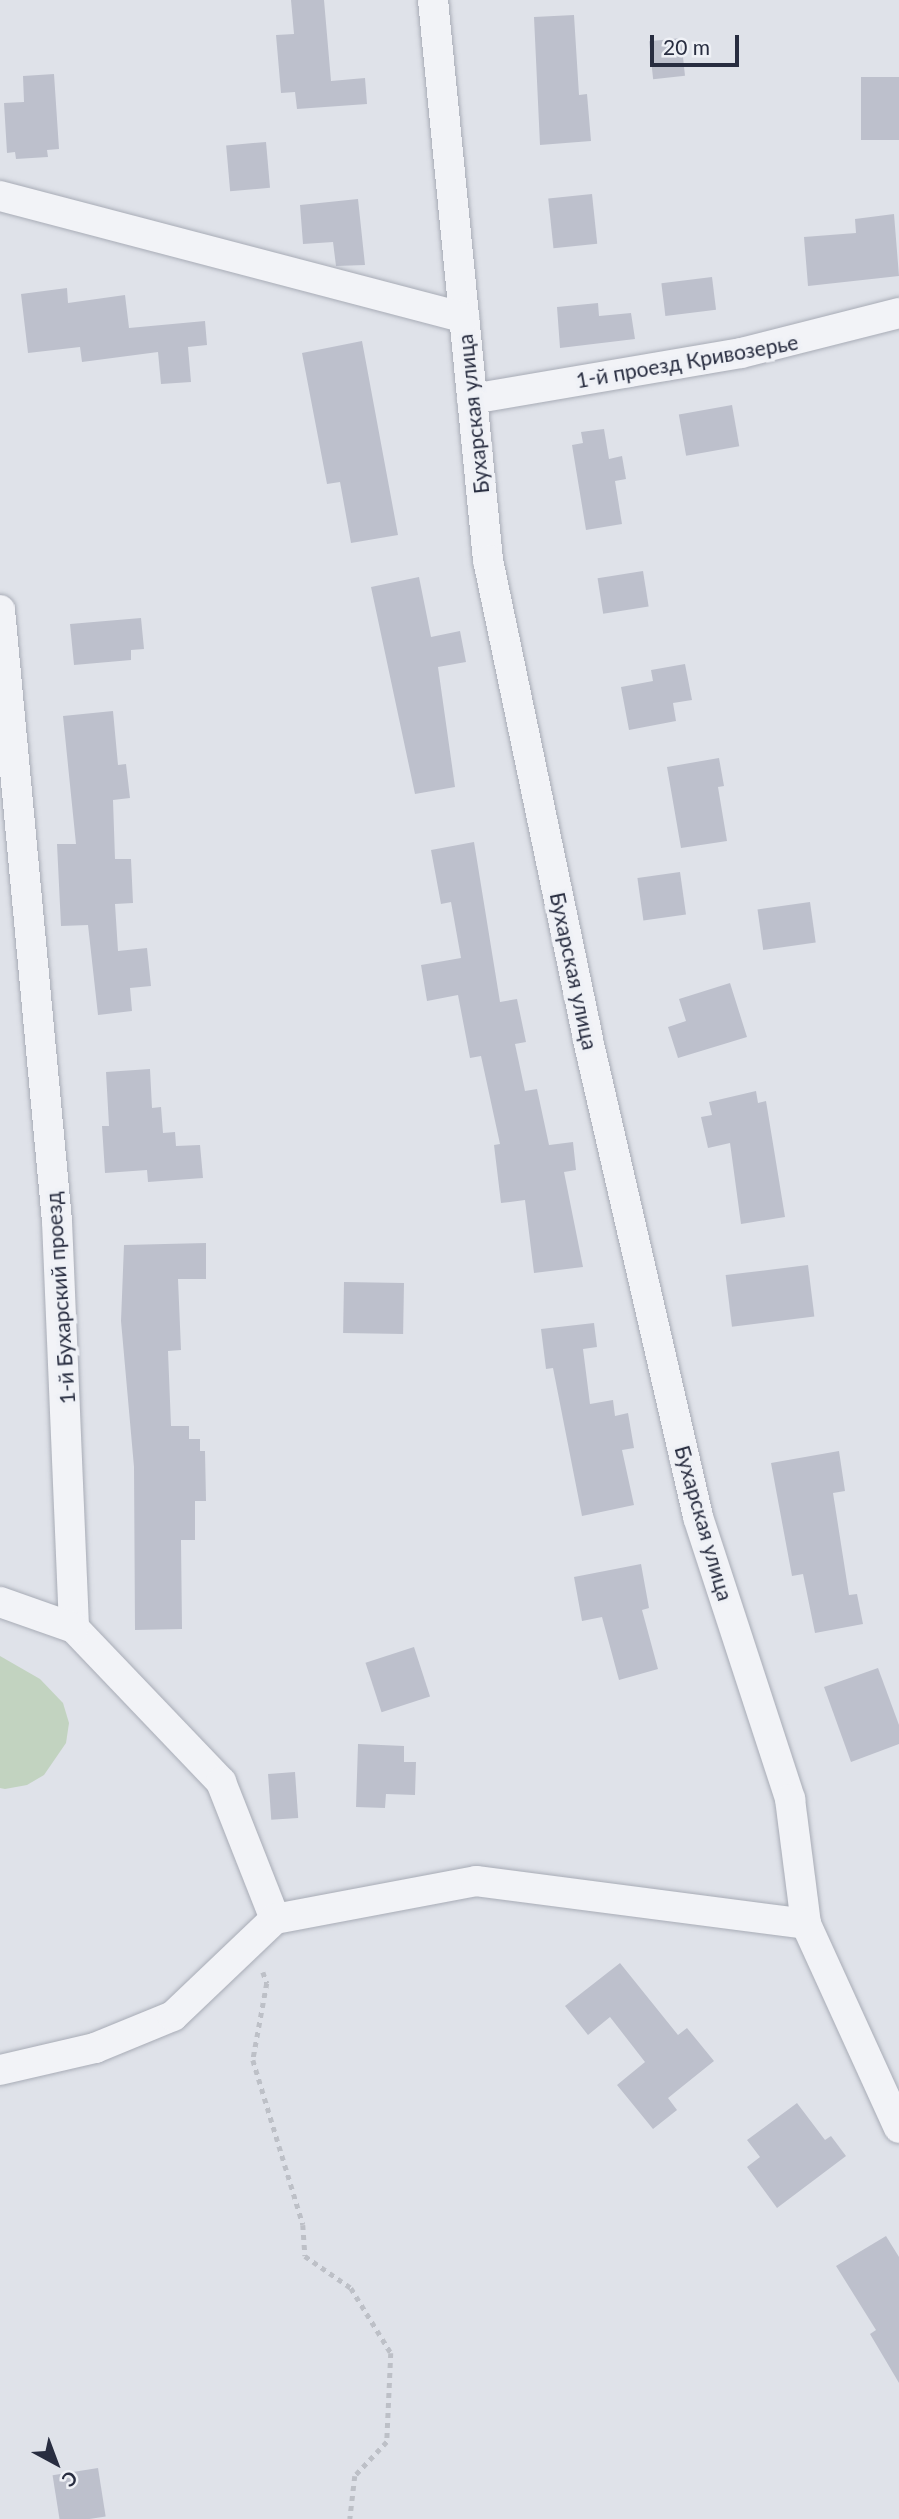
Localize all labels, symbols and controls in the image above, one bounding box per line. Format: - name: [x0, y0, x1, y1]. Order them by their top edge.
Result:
- scale bar: [654, 21, 743, 65]
- text: 20 m: [663, 34, 710, 59]
- street label: 1-й проезд Кривозерье: [574, 329, 800, 393]
- street label: Бухарская улица: [452, 333, 494, 495]
- street label: Бухарская улица: [545, 890, 603, 1052]
- street label: 1-й Бухарский проезд: [40, 1191, 80, 1405]
- street label: Бухарская улица: [670, 1442, 738, 1604]
- north arrow: [21, 2428, 91, 2498]
- text: С: [58, 2466, 82, 2492]

